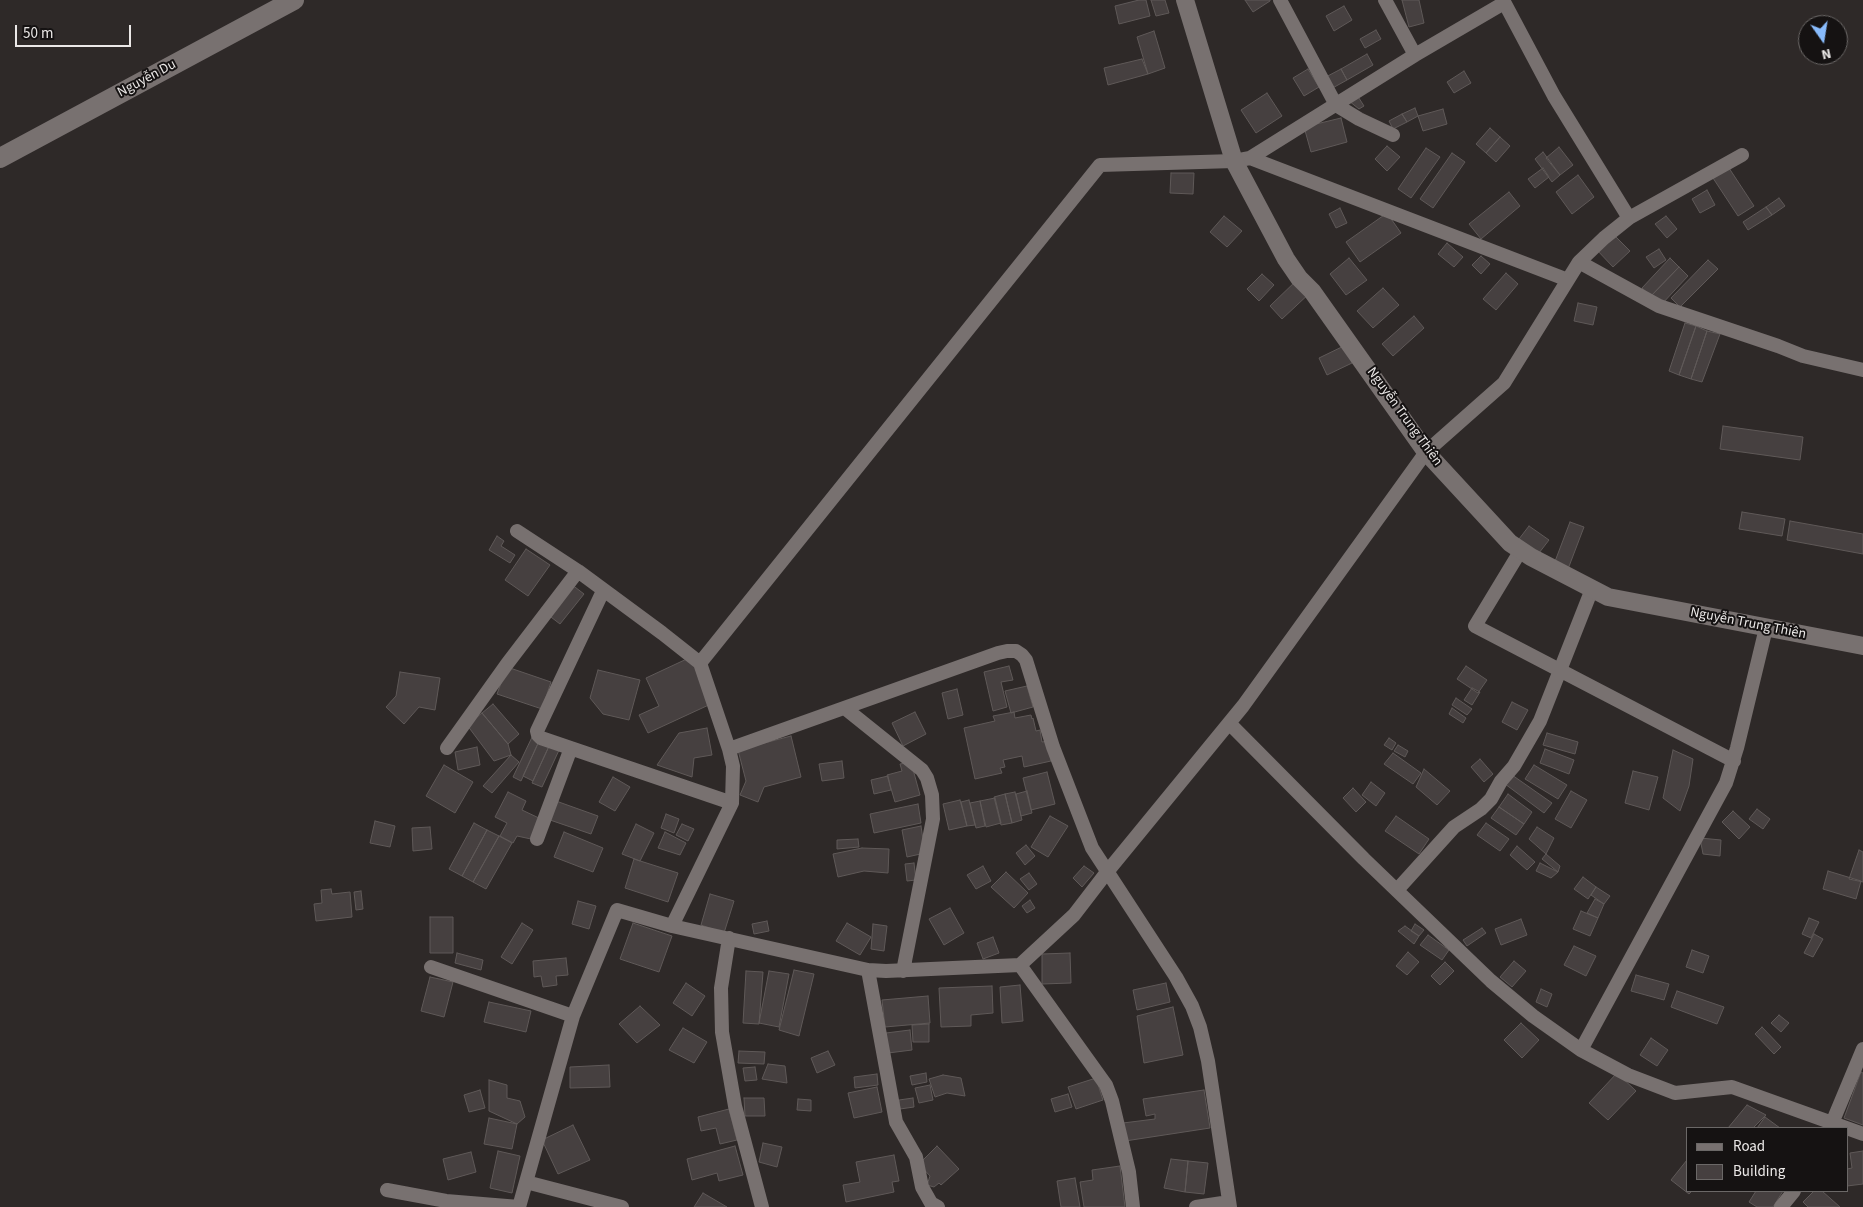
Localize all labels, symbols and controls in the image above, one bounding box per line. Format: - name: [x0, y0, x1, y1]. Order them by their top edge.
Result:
- scale bar: [18, 15, 134, 47]
- north arrow: [1798, 15, 1848, 65]
- text: 50 m: [23, 23, 53, 44]
- text: N: [1819, 43, 1833, 64]
- street label: Nguyễn Du: [115, 57, 179, 101]
- street label: Nguyễn Trung Thiên: [1363, 364, 1445, 470]
- street label: Nguyễn Trung Thiên: [1689, 605, 1807, 643]
- legend: [1686, 1127, 1848, 1192]
- text: Road: [1733, 1136, 1765, 1157]
- text: Building: [1733, 1161, 1785, 1182]

